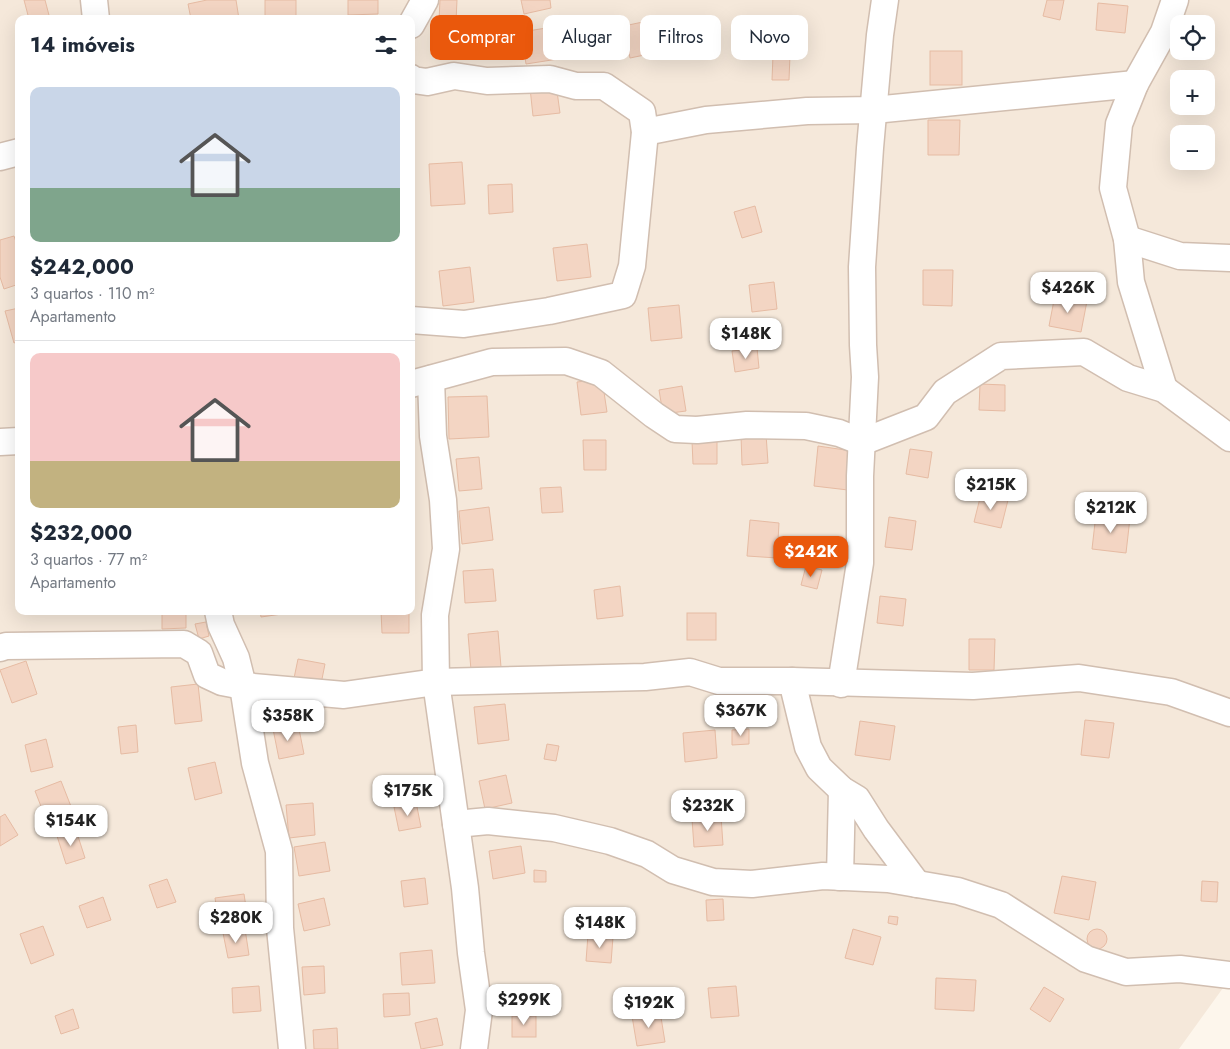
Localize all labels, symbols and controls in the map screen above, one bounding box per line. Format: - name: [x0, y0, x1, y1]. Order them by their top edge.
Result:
- chip: Comprar: [430, 15, 533, 60]
- chip: Alugar: [543, 15, 630, 60]
- chip: Filtros: [640, 15, 721, 60]
- chip: Novo: [731, 15, 808, 60]
- map controls: [1170, 15, 1215, 170]
- button: locate: [1170, 15, 1215, 60]
- text: 14 imóveis: [30, 30, 135, 60]
- icon: filters: [372, 31, 400, 59]
- button: +: [1170, 70, 1215, 115]
- icon: home: [170, 120, 260, 210]
- button: −: [1170, 125, 1215, 170]
- text: $242,000: [30, 252, 134, 282]
- pin: $426K: [1033, 272, 1103, 314]
- text: $426K: [1041, 276, 1095, 299]
- text: 3 quartos · 110 m²: [30, 282, 154, 305]
- text: Apartamento: [30, 305, 116, 328]
- pin: $148K: [711, 318, 781, 360]
- text: $148K: [721, 322, 771, 345]
- icon: home: [170, 385, 260, 475]
- pin: $215K: [956, 468, 1026, 511]
- text: $215K: [966, 473, 1016, 496]
- pin: $212K: [1076, 492, 1146, 534]
- text: $212K: [1086, 496, 1136, 519]
- text: $232,000: [30, 518, 132, 548]
- pin: $242K: [776, 536, 846, 578]
- text: $242K: [784, 540, 838, 563]
- text: 3 quartos · 77 m²: [30, 548, 147, 571]
- text: Apartamento: [30, 571, 116, 594]
- pin: $367K: [706, 694, 776, 737]
- text: $367K: [715, 699, 767, 722]
- pin: $358K: [253, 700, 323, 742]
- text: $358K: [262, 704, 314, 727]
- pin: $175K: [373, 774, 443, 817]
- text: $175K: [383, 779, 433, 802]
- pin: $232K: [673, 790, 743, 832]
- text: $232K: [682, 794, 734, 817]
- pin: $154K: [36, 804, 106, 847]
- text: $154K: [46, 809, 96, 832]
- pin: $280K: [201, 902, 271, 944]
- text: $280K: [210, 906, 262, 929]
- pin: $148K: [565, 906, 635, 949]
- text: $148K: [575, 911, 625, 934]
- pin: $299K: [489, 984, 559, 1026]
- pin: $192K: [614, 986, 684, 1029]
- text: $299K: [497, 988, 551, 1011]
- text: $192K: [624, 991, 674, 1014]

